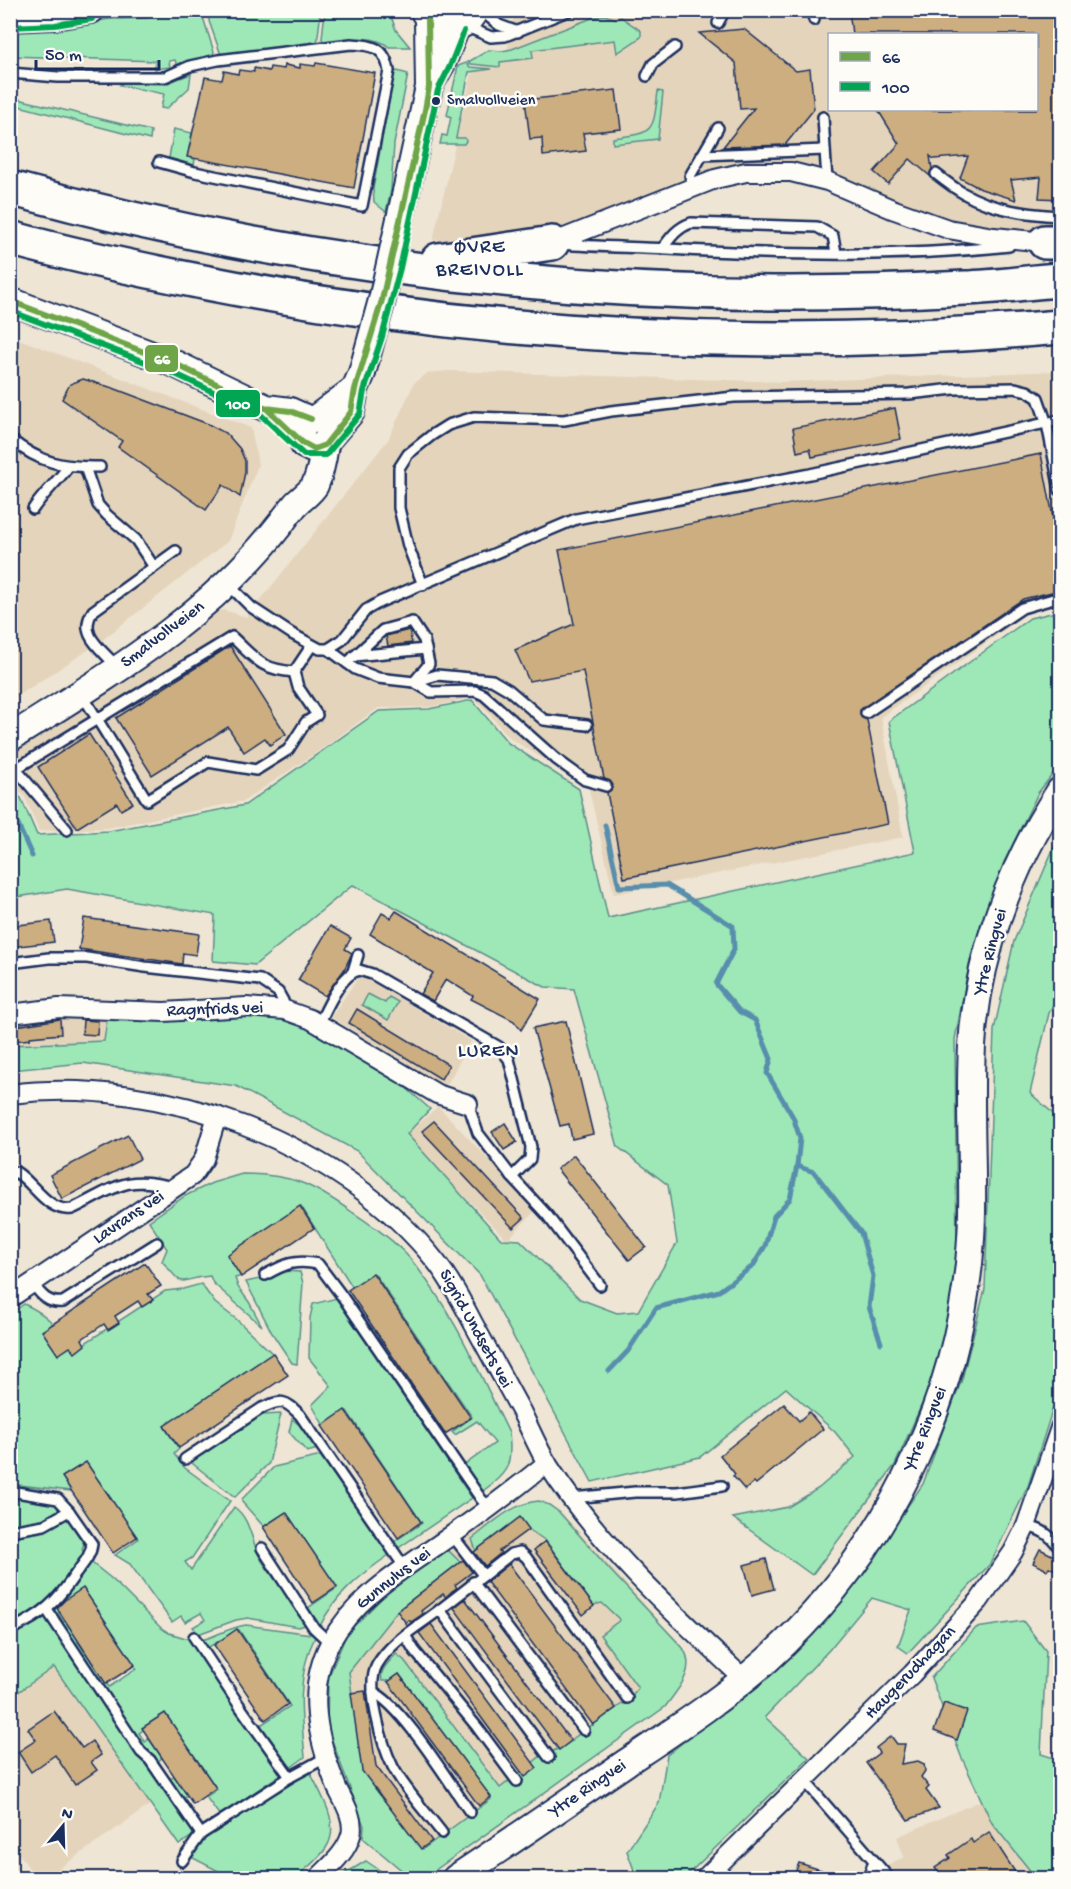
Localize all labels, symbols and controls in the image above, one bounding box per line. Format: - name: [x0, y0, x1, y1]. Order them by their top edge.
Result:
- scale bar: [36, 33, 159, 71]
- legend: [828, 33, 1038, 111]
- text: 50 m: [45, 46, 82, 67]
- text: 66: [882, 49, 901, 70]
- text: 100: [881, 79, 910, 100]
- place label: Smalvollveien: [447, 92, 536, 111]
- marker: Smalvollveien: [430, 95, 442, 107]
- district label: ØVRE BREIVOLL: [435, 237, 524, 283]
- line badge: 66: [144, 344, 179, 373]
- text: 66: [154, 352, 171, 371]
- line badge: 100: [215, 389, 261, 418]
- text: 100: [225, 397, 250, 416]
- street label: Smalvollveien: [117, 596, 209, 673]
- street label: Ytre Ringvei: [969, 906, 1013, 1000]
- street label: Ragnfrids vei: [166, 998, 264, 1022]
- district label: LUREN: [458, 1041, 520, 1064]
- street label: Lavrans vei: [89, 1186, 169, 1249]
- street label: Sigrid Undsets vei: [434, 1266, 516, 1392]
- street label: Ytre Ringvei: [899, 1384, 952, 1476]
- street label: Gunnulvs vei: [352, 1543, 436, 1615]
- street label: Haugerudhagan: [861, 1621, 961, 1724]
- street label: Ytre Ringvei: [544, 1755, 631, 1824]
- north arrow: [33, 1796, 93, 1856]
- text: N: [59, 1804, 75, 1826]

